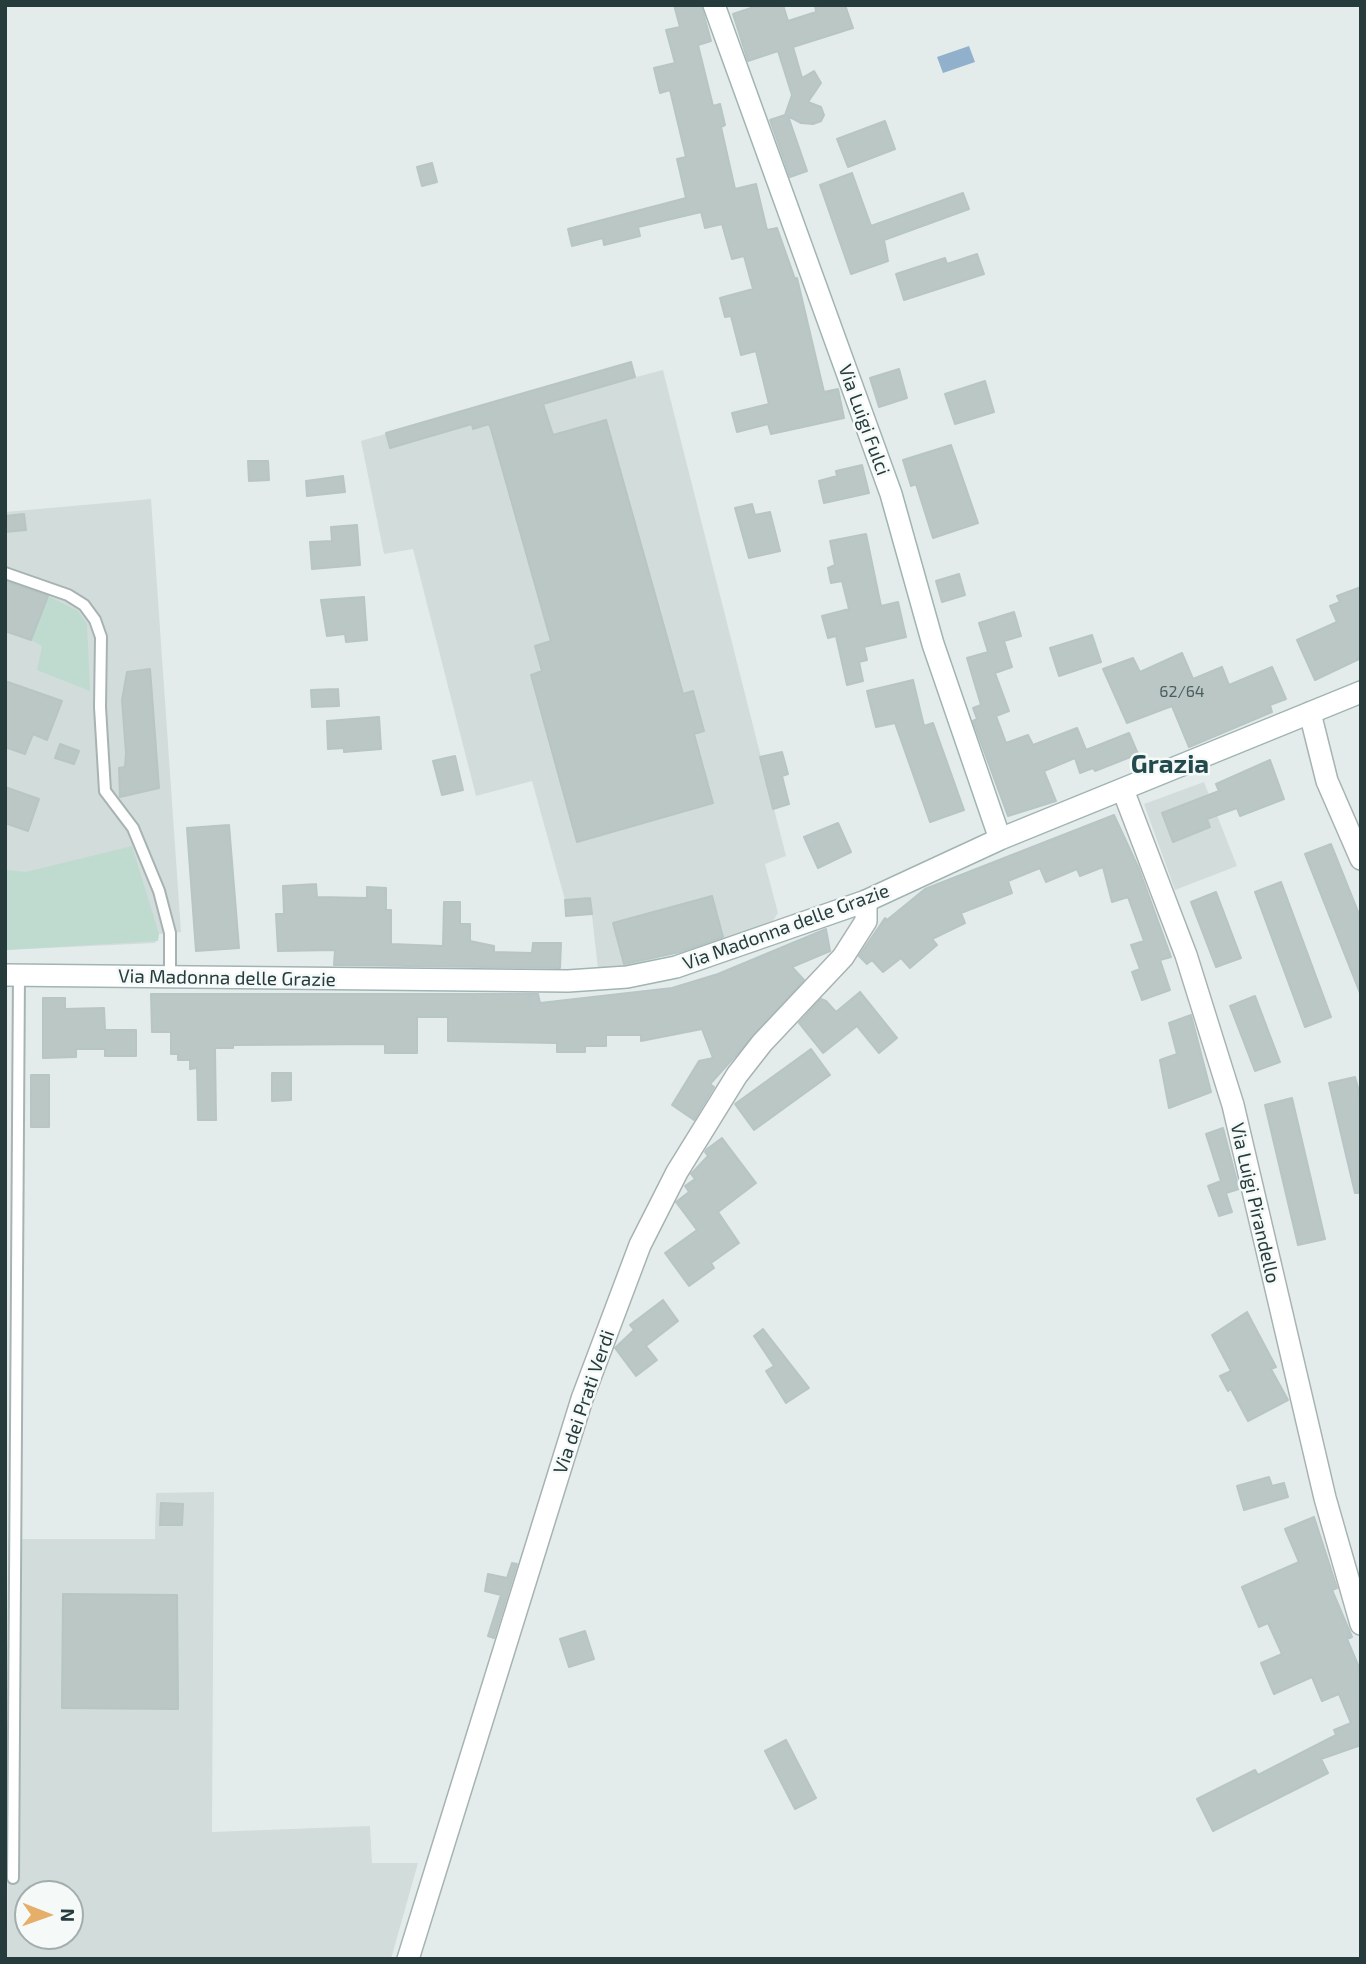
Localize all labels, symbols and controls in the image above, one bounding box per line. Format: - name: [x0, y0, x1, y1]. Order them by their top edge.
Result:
- street label: Via Luigi Fulci: [833, 361, 895, 479]
- house number: 62/64: [1159, 682, 1205, 702]
- district label: Grazia: [1131, 748, 1209, 780]
- street label: Via Madonna delle Grazie: [680, 879, 892, 975]
- street label: Via Madonna delle Grazie: [118, 965, 336, 991]
- street label: Via Luigi Pirandello: [1225, 1121, 1285, 1285]
- street label: Via dei Prati Verdi: [549, 1327, 619, 1477]
- north arrow: [14, 1880, 84, 1950]
- text: N: [57, 1908, 80, 1922]

